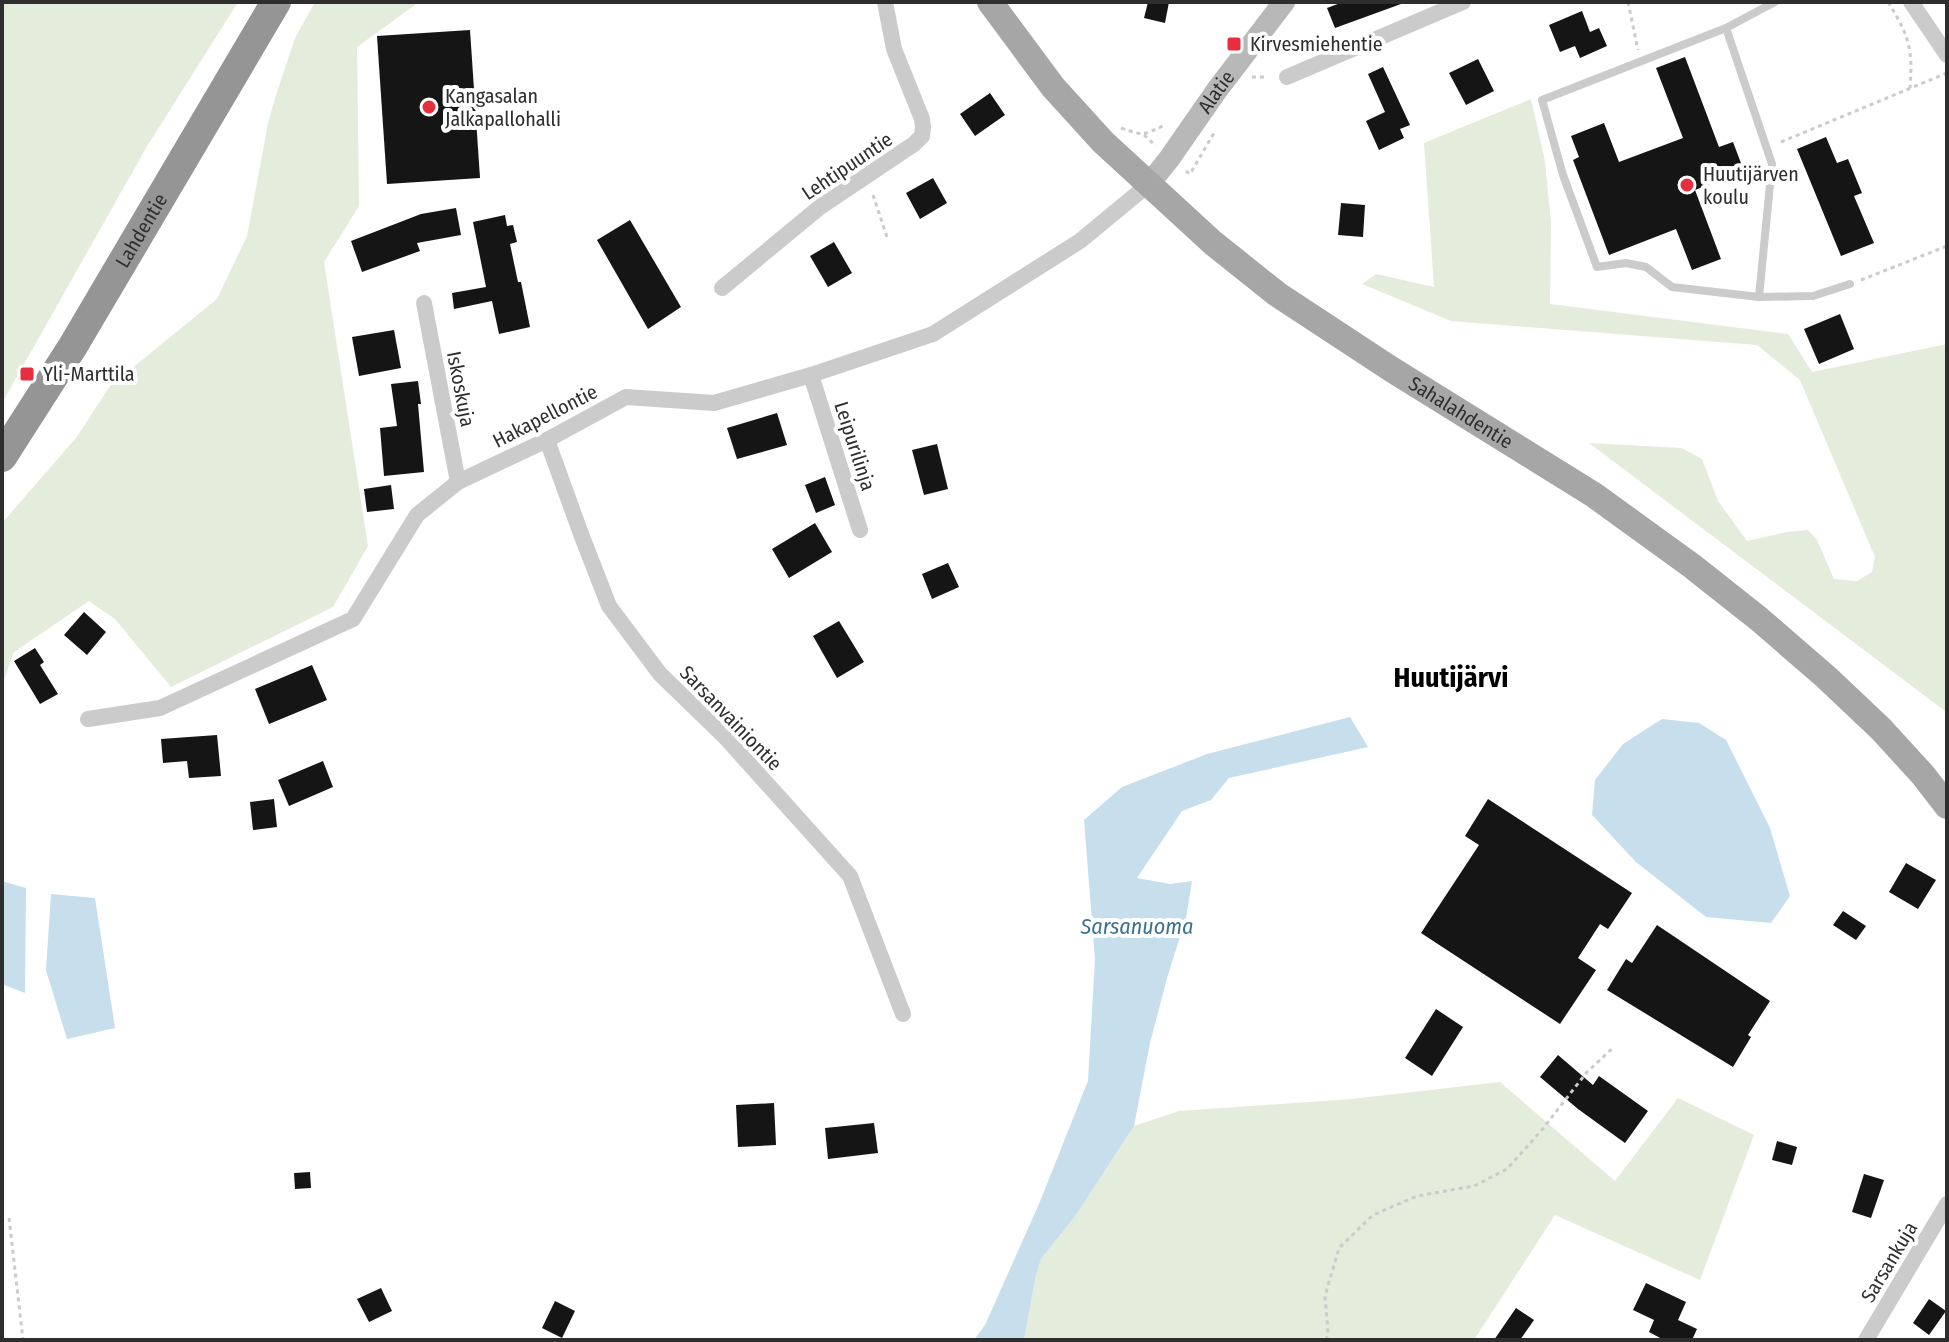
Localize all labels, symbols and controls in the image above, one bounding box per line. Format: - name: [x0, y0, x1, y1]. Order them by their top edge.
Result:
- place label: Kirvesmiehentie: [1250, 32, 1383, 56]
- marker: Kirvesmiehentie: [1225, 35, 1243, 53]
- street label: Alatie: [1193, 66, 1240, 118]
- place label: Kangasalan Jalkapallohalli: [445, 84, 561, 131]
- marker: Kangasalan Jalkapallohalli: [420, 98, 438, 116]
- street label: Lehtipuuntie: [797, 127, 897, 205]
- place label: Huutijärven koulu: [1703, 162, 1799, 209]
- marker: Huutijärven koulu: [1678, 176, 1696, 194]
- street label: Lahdentie: [110, 189, 172, 272]
- street label: Iskoskuja: [442, 349, 480, 429]
- place label: Yli-Marttila: [43, 362, 135, 386]
- marker: Yli-Marttila: [18, 365, 36, 383]
- street label: Sahalahdentie: [1404, 371, 1517, 454]
- street label: Hakapellontie: [489, 379, 601, 453]
- street label: Leipurilinja: [829, 398, 881, 494]
- street label: Sarsanvainiontie: [675, 661, 787, 775]
- district label: Huutijärvi: [1394, 661, 1508, 694]
- water label: Sarsanuoma: [1080, 913, 1193, 940]
- street label: Sarsankuja: [1856, 1217, 1922, 1307]

